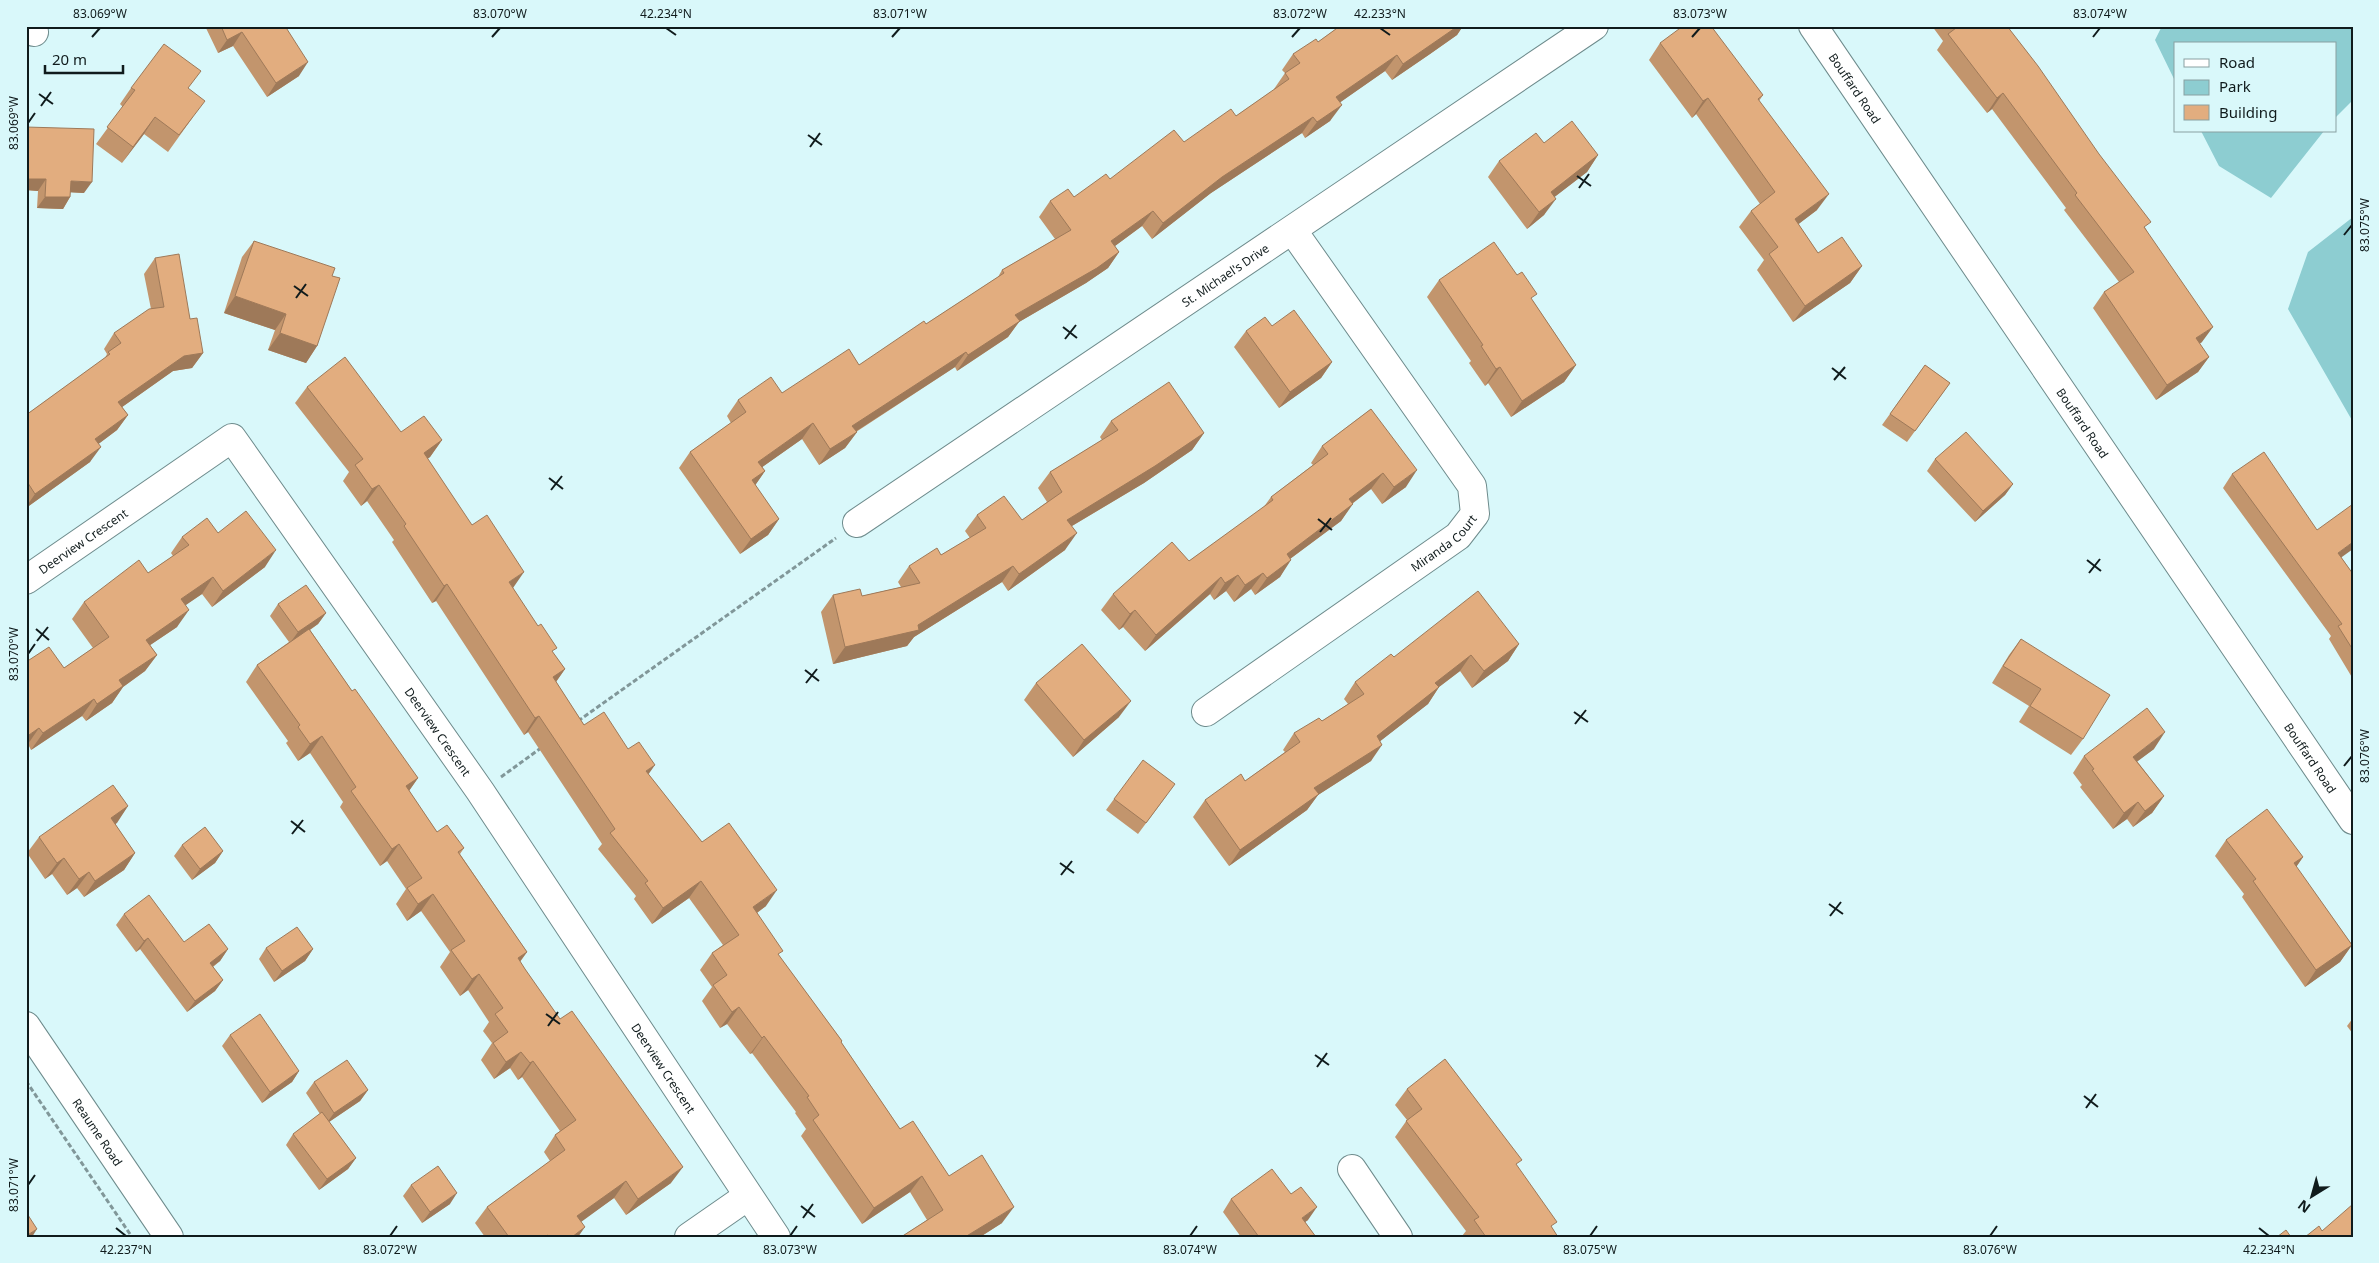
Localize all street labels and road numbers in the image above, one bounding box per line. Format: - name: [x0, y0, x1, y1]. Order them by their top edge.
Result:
- street label: Bouffard Road: [1825, 50, 1885, 127]
- street label: St. Michael's Drive: [1178, 239, 1272, 310]
- street label: Bouffard Road: [2053, 384, 2113, 461]
- street label: Deerview Crescent: [35, 504, 131, 578]
- street label: Miranda Court: [1407, 510, 1481, 575]
- street label: Deerview Crescent: [401, 684, 476, 780]
- street label: Bouffard Road: [2281, 719, 2341, 796]
- street label: Deerview Crescent: [628, 1020, 700, 1117]
- street label: Reaume Road: [69, 1095, 127, 1169]

